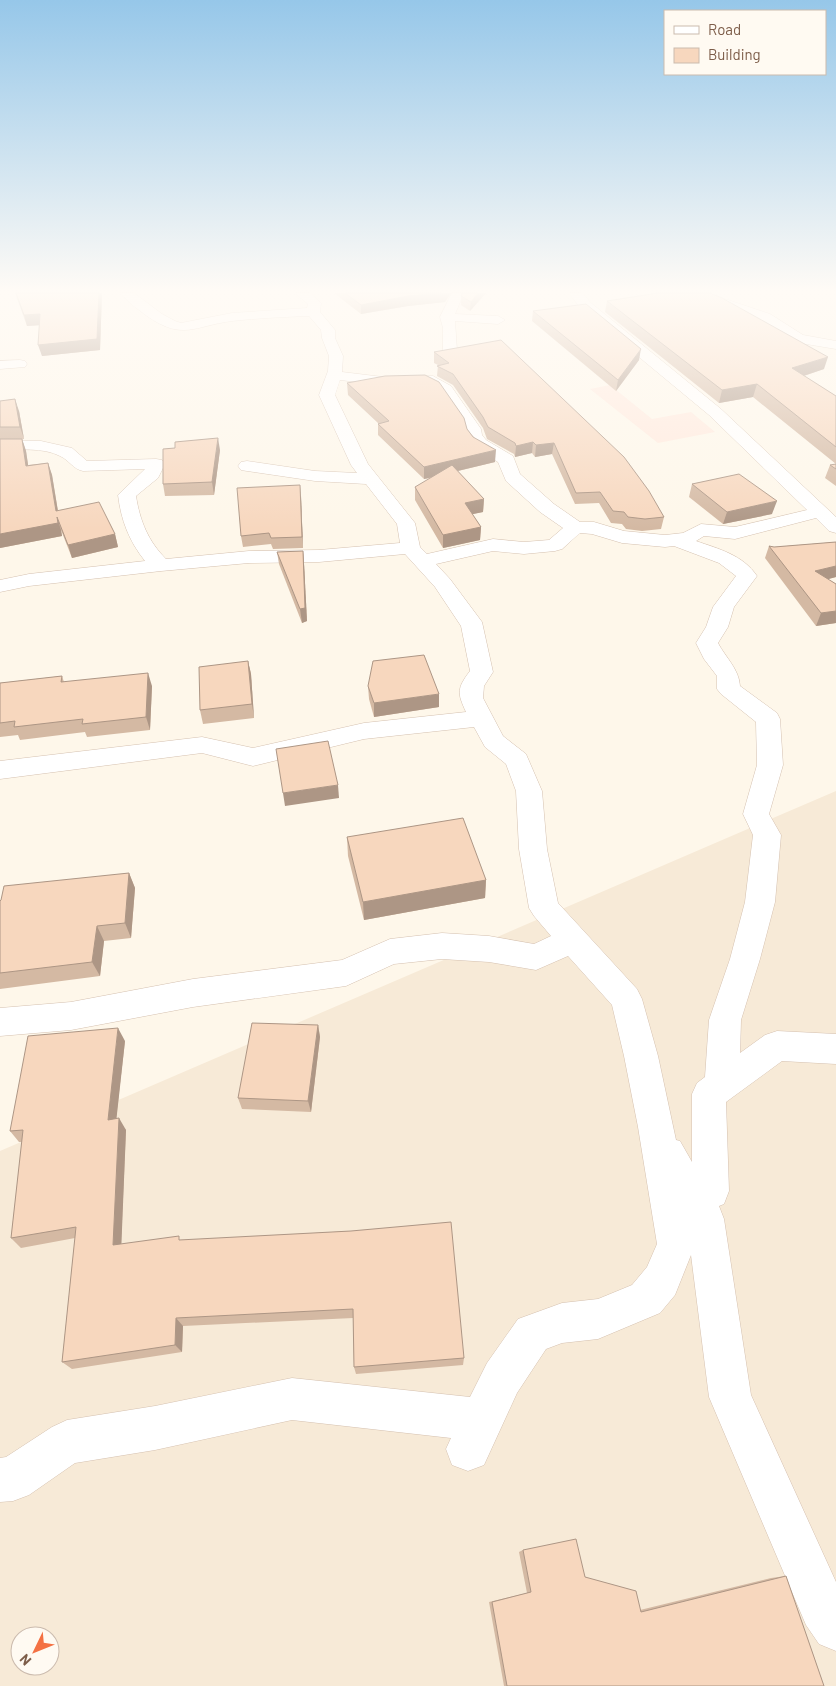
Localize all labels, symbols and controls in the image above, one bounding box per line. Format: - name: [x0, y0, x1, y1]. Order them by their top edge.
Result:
- legend: [664, 10, 826, 75]
- text: Road: [708, 20, 741, 38]
- text: Building: [708, 45, 761, 63]
- north arrow: [10, 1626, 60, 1676]
- text: N: [16, 1651, 35, 1669]

